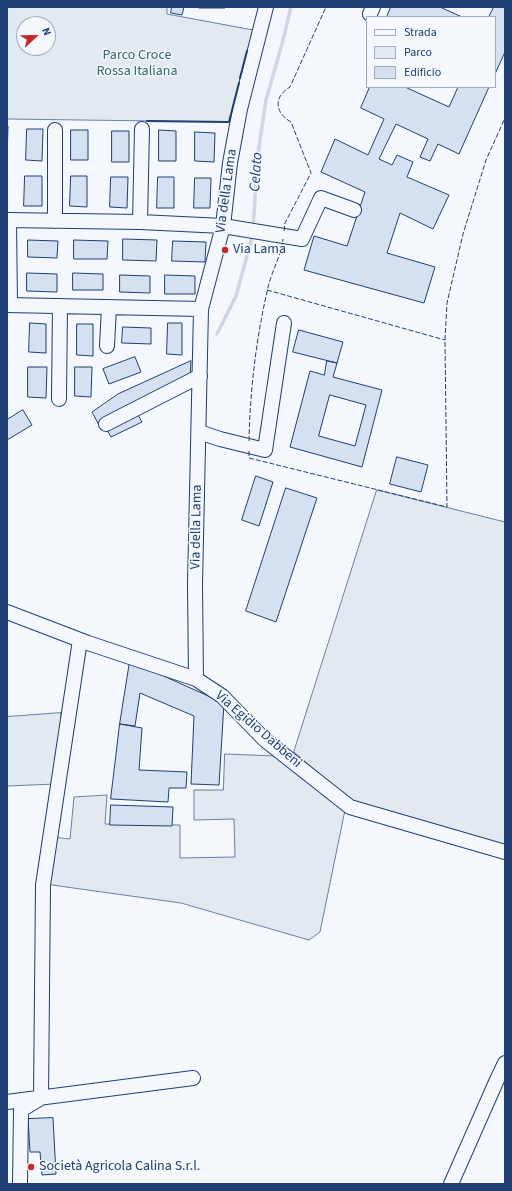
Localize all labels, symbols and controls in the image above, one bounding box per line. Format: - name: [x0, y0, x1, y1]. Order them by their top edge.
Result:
- north arrow: [16, 16, 56, 56]
- legend: [366, 16, 496, 88]
- text: Strada: [404, 24, 437, 41]
- text: N: [38, 25, 55, 38]
- text: Parco: [404, 44, 432, 61]
- park label: Parco Croce Rossa Italiana: [97, 48, 177, 80]
- text: Edificio: [404, 64, 441, 81]
- street label: Via della Lama: [213, 148, 241, 234]
- water label: Celato: [247, 152, 267, 192]
- place label: Via Lama: [233, 242, 286, 258]
- marker: Via Lama: [220, 245, 230, 255]
- street label: Via della Lama: [188, 484, 206, 570]
- street label: Via Egidio Dabbeni: [211, 688, 305, 772]
- place label: Società Agricola Calina S.r.l.: [39, 1159, 200, 1175]
- marker: Società Agricola Calina S.r.l.: [26, 1162, 36, 1172]

